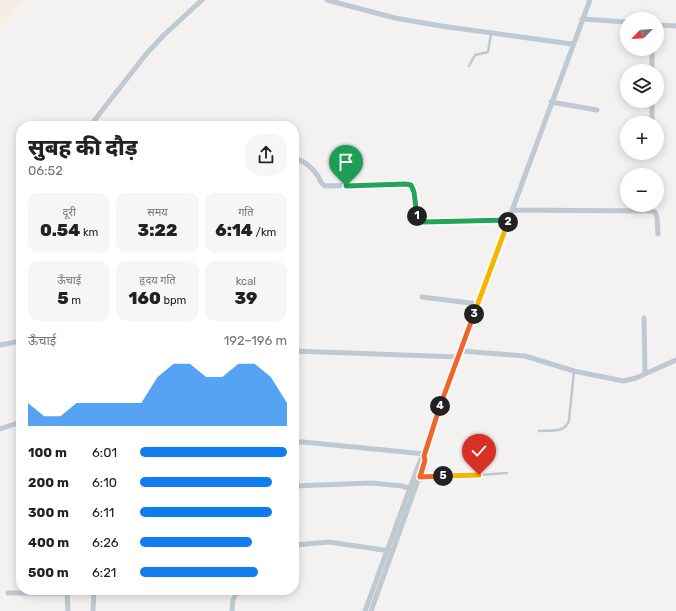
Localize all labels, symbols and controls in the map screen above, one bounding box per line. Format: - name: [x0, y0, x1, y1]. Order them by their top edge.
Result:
- north arrow: [620, 12, 664, 56]
- map controls: [620, 12, 664, 212]
- button: layers: [620, 64, 664, 108]
- button: +: [620, 116, 664, 160]
- text: सुबह की दौड़: [28, 134, 137, 161]
- button: share: [245, 134, 287, 176]
- pin: [329, 145, 363, 186]
- icon: arrive: [335, 151, 357, 173]
- text: 06:52: [28, 163, 63, 178]
- button: −: [620, 168, 664, 212]
- text: दूरी: [63, 206, 76, 219]
- text: समय: [147, 206, 168, 219]
- text: गति: [238, 206, 253, 219]
- pin: 1: [407, 206, 427, 226]
- text: 1: [414, 209, 420, 222]
- pin: 2: [498, 212, 518, 232]
- text: 2: [504, 215, 512, 228]
- text: 0.54: [40, 220, 80, 240]
- text: 3:22: [138, 220, 177, 240]
- text: 6:14: [215, 220, 253, 240]
- text: km: [80, 226, 98, 239]
- text: /km: [253, 226, 276, 239]
- text: ऊँचाई: [57, 274, 81, 287]
- text: हृदय गति: [139, 274, 176, 287]
- text: kcal: [236, 275, 256, 288]
- text: 5: [57, 288, 69, 308]
- text: 160: [129, 288, 161, 308]
- text: 39: [234, 288, 257, 308]
- text: m: [69, 294, 81, 307]
- text: bpm: [161, 294, 186, 307]
- pin: 3: [464, 304, 484, 324]
- text: 3: [470, 307, 478, 320]
- text: ऊँचाई: [28, 333, 56, 348]
- text: 192–196 m: [224, 333, 287, 348]
- pin: 4: [430, 396, 450, 416]
- text: 4: [436, 399, 444, 412]
- pin: [462, 434, 496, 475]
- icon: check: [468, 440, 490, 462]
- text: 100 m: [28, 445, 67, 460]
- text: 6:01: [92, 445, 117, 460]
- pin: 5: [433, 466, 453, 486]
- text: 5: [439, 469, 447, 482]
- text: 200 m: [28, 475, 69, 490]
- text: 6:10: [92, 475, 117, 490]
- text: 300 m: [28, 505, 69, 520]
- text: 6:11: [92, 505, 114, 520]
- text: 400 m: [28, 535, 69, 550]
- text: 6:26: [92, 535, 119, 550]
- text: 500 m: [28, 565, 69, 580]
- text: 6:21: [92, 565, 116, 580]

